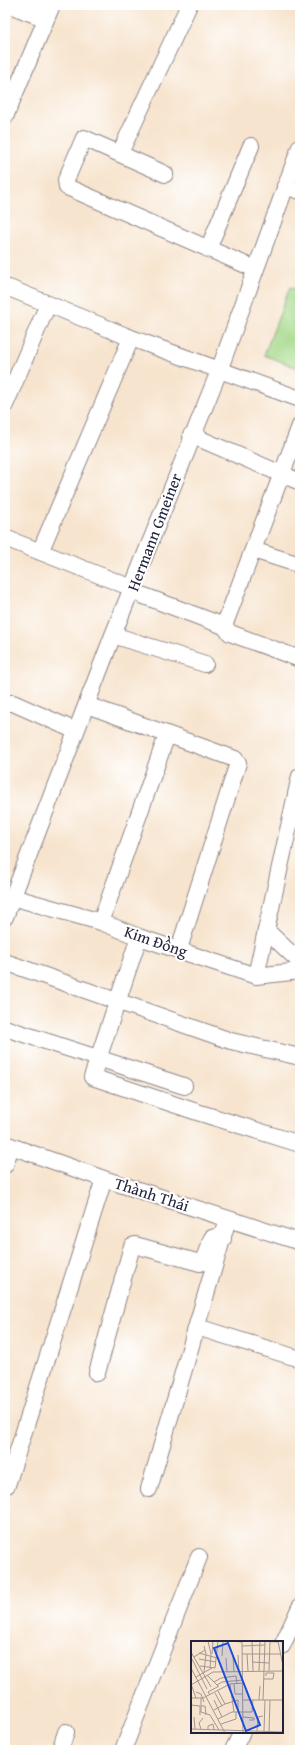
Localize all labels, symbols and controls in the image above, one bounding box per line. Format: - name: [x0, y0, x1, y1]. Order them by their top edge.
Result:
- street label: Hermann Gmeiner: [120, 469, 188, 594]
- street label: Kim Đồng: [121, 919, 191, 963]
- street label: Thành Thái: [112, 1171, 193, 1217]
- inset map: [191, 1641, 283, 1733]

